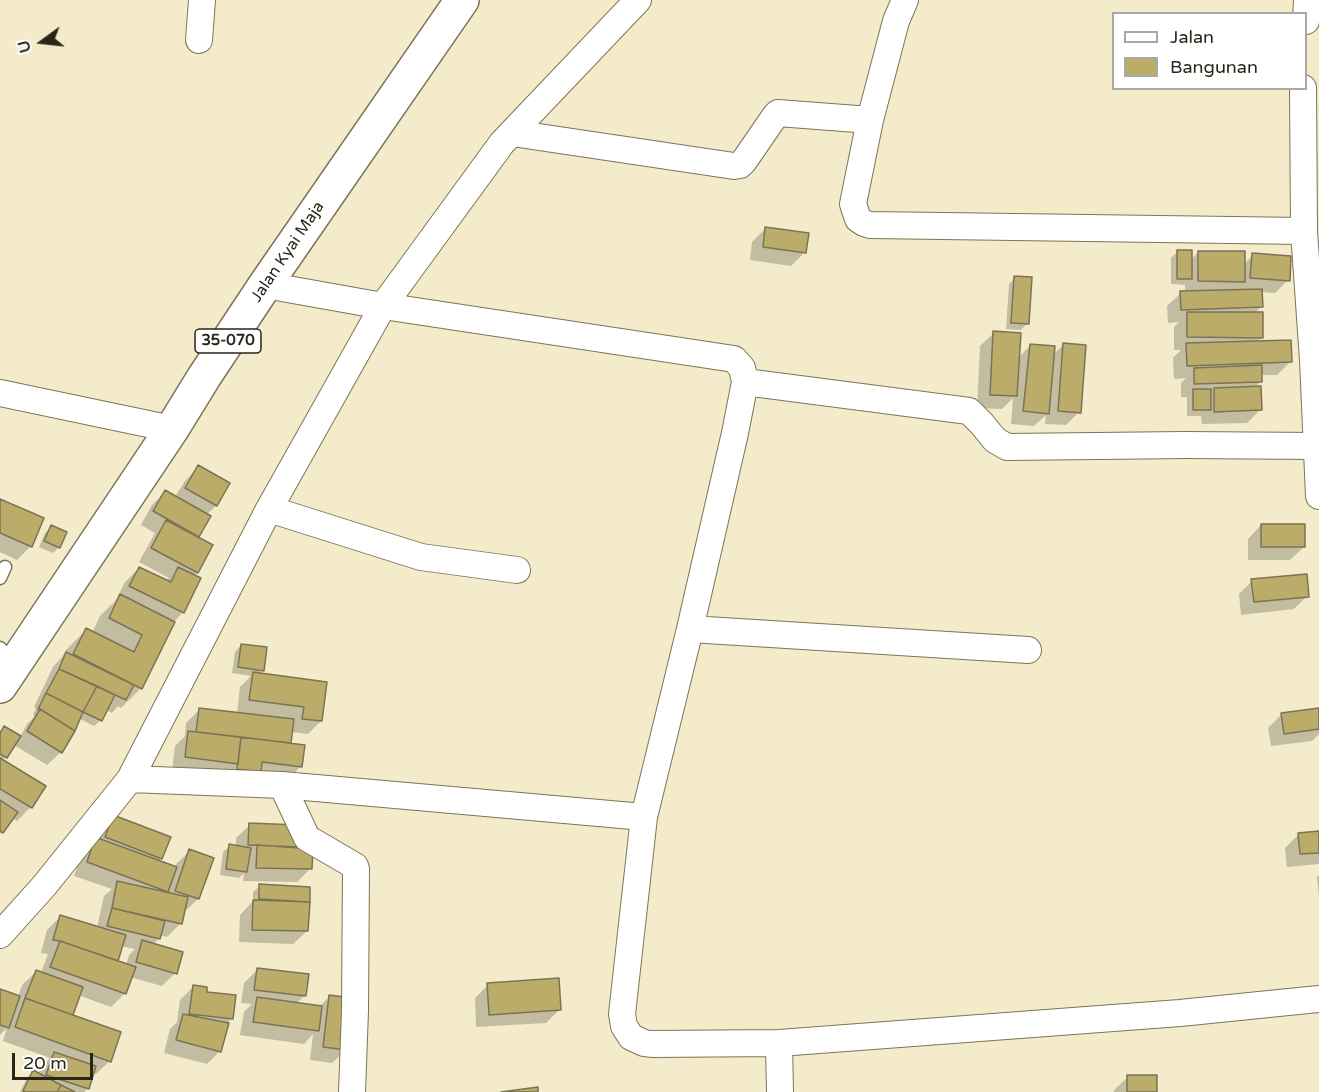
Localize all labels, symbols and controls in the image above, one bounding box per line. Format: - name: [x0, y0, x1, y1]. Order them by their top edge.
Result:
- north arrow: [12, 12, 72, 72]
- legend: [1112, 12, 1307, 90]
- text: Jalan: [1170, 26, 1214, 48]
- text: U: [13, 38, 36, 55]
- text: Bangunan: [1170, 56, 1258, 78]
- street label: Jalan Kyai Maja: [247, 198, 329, 306]
- road number: 35-070: [195, 329, 261, 353]
- scale bar: [15, 1041, 96, 1079]
- text: 20 m: [23, 1052, 67, 1074]

